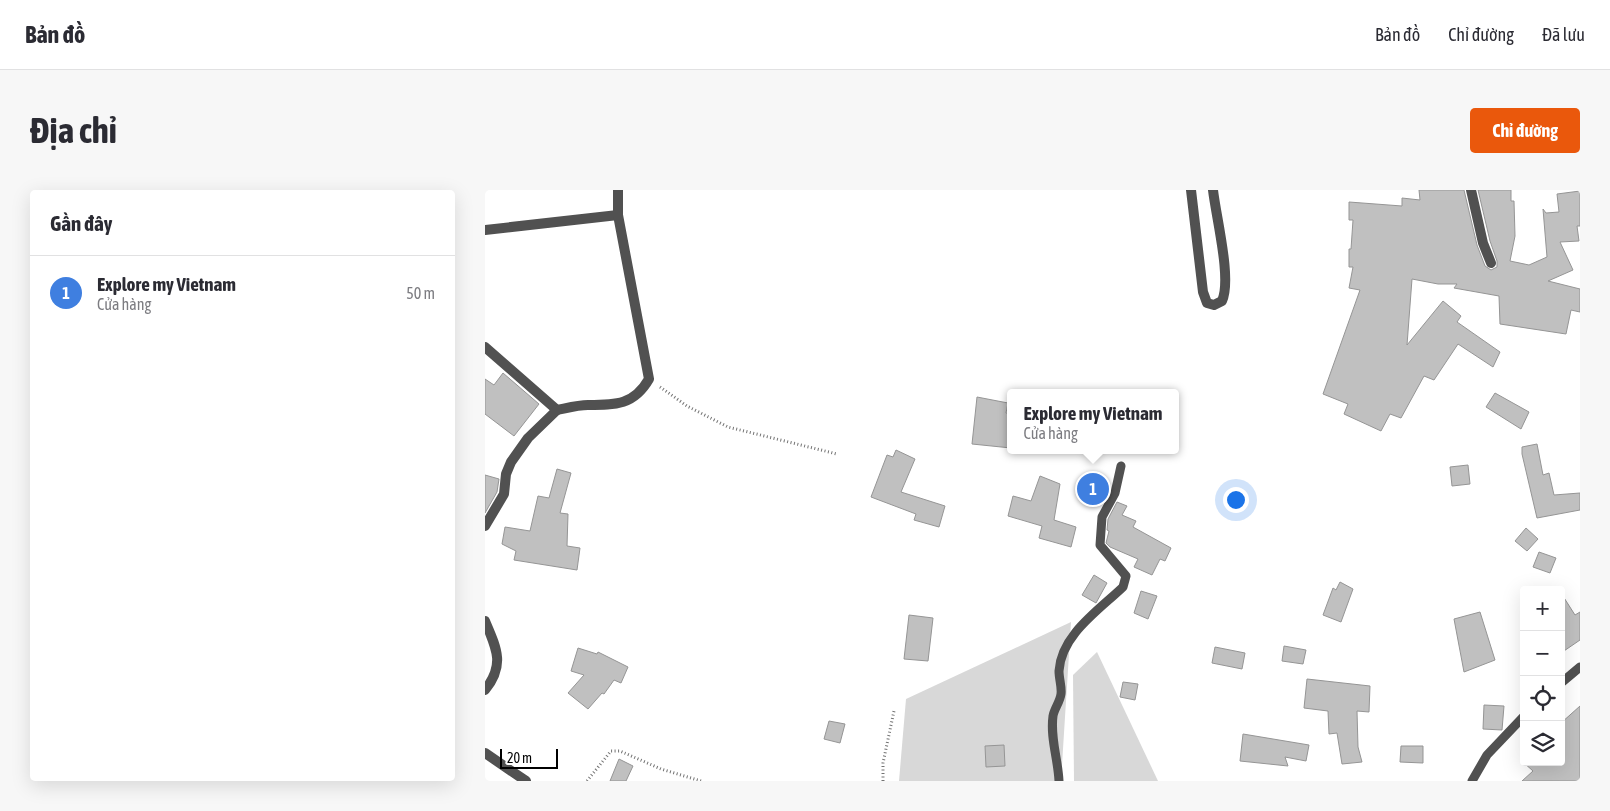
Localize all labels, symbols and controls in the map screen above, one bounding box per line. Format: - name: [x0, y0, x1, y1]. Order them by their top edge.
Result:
- text: Bản đồ: [25, 21, 85, 48]
- text: Bản đồ: [1375, 24, 1420, 45]
- text: Chỉ đường: [1448, 24, 1514, 45]
- text: Đã lưu: [1542, 24, 1585, 45]
- button: Chỉ đường: [1470, 108, 1580, 153]
- text: Địa chỉ: [30, 110, 117, 150]
- text: Gần đây: [50, 211, 112, 235]
- text: Explore my Vietnam: [97, 273, 236, 295]
- text: 1: [62, 284, 70, 302]
- text: 50 m: [406, 284, 435, 302]
- text: Cửa hàng: [97, 295, 151, 313]
- popup: [1007, 389, 1179, 454]
- text: Explore my Vietnam: [1023, 402, 1163, 424]
- text: Cửa hàng: [1023, 424, 1078, 442]
- pin: 1: [1077, 470, 1109, 508]
- your location: [1223, 487, 1249, 513]
- map controls: [1520, 586, 1565, 766]
- button: +: [1520, 586, 1565, 631]
- button: −: [1520, 631, 1565, 676]
- button: locate: [1520, 676, 1565, 721]
- button: layers: [1520, 721, 1565, 766]
- scale bar: [500, 746, 557, 769]
- text: 20 m: [507, 750, 532, 766]

